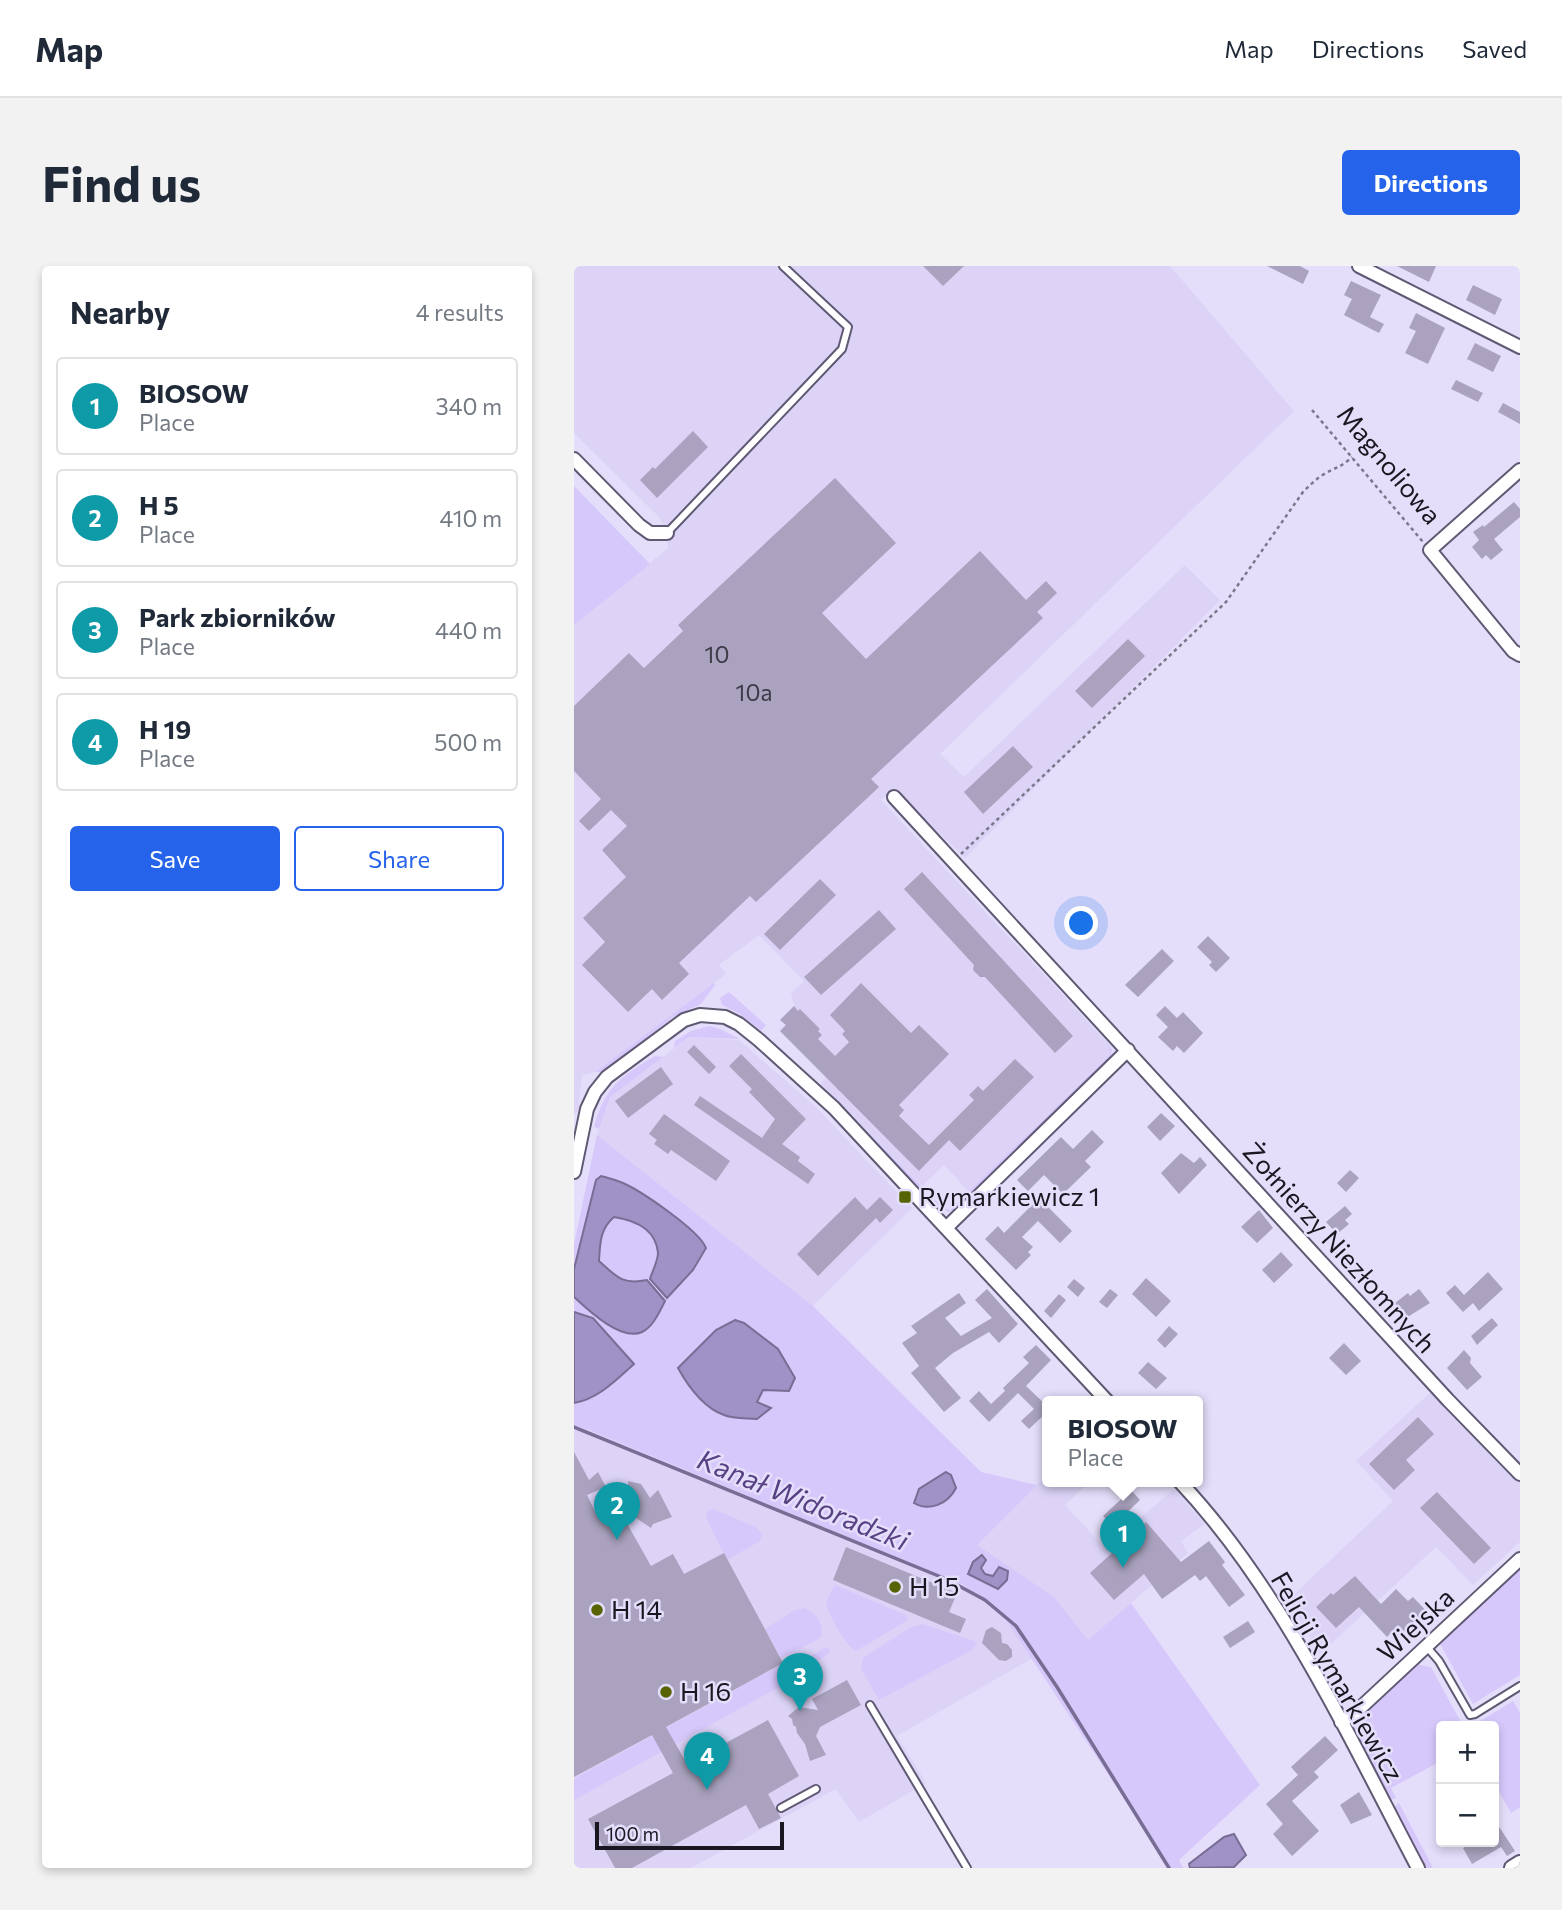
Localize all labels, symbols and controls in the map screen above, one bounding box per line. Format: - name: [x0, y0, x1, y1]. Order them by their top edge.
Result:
- text: Map: [35, 28, 103, 69]
- text: Map: [1224, 34, 1274, 63]
- text: Directions: [1312, 34, 1424, 63]
- text: Saved: [1462, 34, 1527, 63]
- button: Directions: [1342, 150, 1520, 215]
- text: Find us: [42, 152, 201, 212]
- text: Nearby: [70, 293, 170, 330]
- text: 4 results: [416, 298, 504, 326]
- text: BIOSOW: [139, 377, 249, 408]
- text: 1: [90, 392, 100, 420]
- text: 340 m: [436, 392, 502, 420]
- street label: Magnoliowa: [1332, 398, 1449, 530]
- text: Place: [139, 408, 195, 436]
- text: H 5: [139, 489, 179, 520]
- text: 2: [88, 504, 102, 532]
- text: 410 m: [440, 504, 502, 532]
- text: Place: [139, 520, 195, 548]
- text: Park zbiorników: [139, 601, 336, 632]
- text: 3: [88, 616, 102, 644]
- text: 440 m: [435, 616, 502, 644]
- text: Place: [139, 632, 195, 660]
- house number: 10: [705, 640, 729, 668]
- house number: 10a: [736, 678, 772, 706]
- text: H 19: [139, 713, 191, 744]
- text: 4: [88, 728, 102, 756]
- text: 500 m: [434, 728, 502, 756]
- text: Place: [139, 744, 195, 772]
- button: Save: [70, 826, 280, 891]
- button: Share: [294, 826, 504, 891]
- your location: [1064, 906, 1098, 940]
- street label: Żołnierzy Niezłomnych: [1238, 1135, 1443, 1359]
- place label: Rymarkiewicz 1: [919, 1180, 1100, 1211]
- marker: Rymarkiewicz 1: [897, 1189, 913, 1205]
- popup: [1042, 1396, 1203, 1487]
- text: BIOSOW: [1068, 1412, 1177, 1443]
- water label: Kanał Widoradzki: [693, 1441, 915, 1557]
- text: Place: [1068, 1443, 1123, 1471]
- pin: 2: [594, 1482, 640, 1540]
- pin: 1: [1100, 1510, 1146, 1568]
- street label: Felicji Rymarkiewicz: [1266, 1566, 1411, 1787]
- place label: H 15: [909, 1570, 960, 1601]
- marker: H 15: [887, 1579, 903, 1595]
- street label: Wiejska: [1370, 1581, 1460, 1667]
- place label: H 14: [611, 1593, 662, 1624]
- marker: H 14: [589, 1602, 605, 1618]
- pin: 3: [777, 1653, 823, 1711]
- place label: H 16: [680, 1675, 731, 1706]
- marker: H 16: [658, 1684, 674, 1700]
- map controls: [1436, 1721, 1499, 1847]
- button: +: [1436, 1721, 1499, 1784]
- pin: 4: [684, 1732, 730, 1790]
- button: −: [1436, 1784, 1499, 1847]
- scale bar: [595, 1819, 784, 1851]
- text: 100 m: [606, 1822, 659, 1845]

